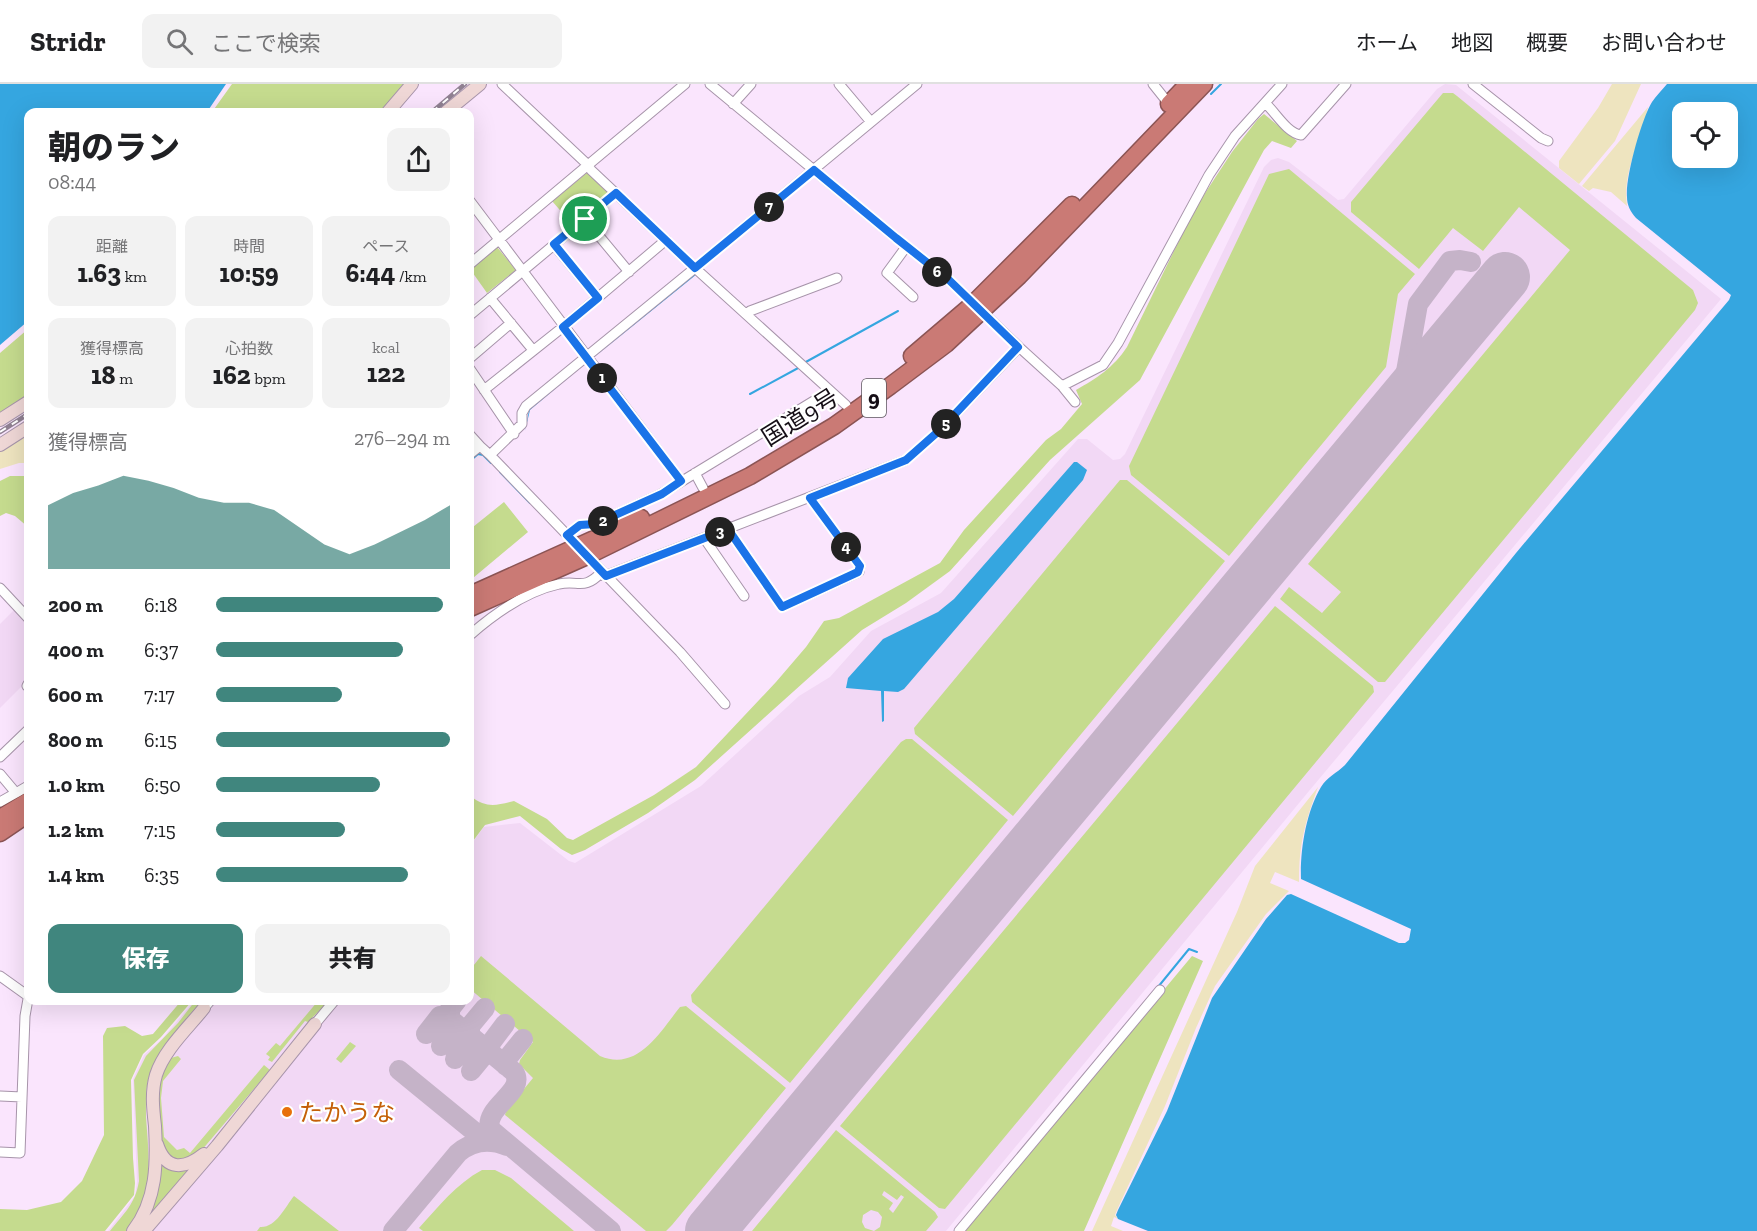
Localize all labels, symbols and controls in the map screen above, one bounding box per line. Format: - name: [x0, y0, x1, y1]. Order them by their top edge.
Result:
- search box: [142, 14, 562, 68]
- text: Stridr: [30, 25, 106, 58]
- icon: search: [163, 25, 196, 58]
- text: ここで検索: [211, 30, 321, 57]
- text: ホーム: [1356, 30, 1418, 55]
- text: 地図: [1451, 30, 1493, 55]
- text: 概要: [1526, 30, 1568, 55]
- text: お問い合わせ: [1601, 30, 1727, 55]
- map controls: [1672, 102, 1738, 168]
- button: locate: [1672, 102, 1738, 168]
- text: 朝のラン: [48, 128, 180, 167]
- button: share: [387, 128, 450, 191]
- text: 08:44: [48, 170, 96, 194]
- pin: 7: [754, 192, 784, 222]
- pin: [559, 193, 610, 244]
- text: 7: [765, 197, 773, 216]
- icon: arrive: [568, 202, 601, 235]
- text: 距離: [96, 237, 128, 256]
- text: 時間: [233, 237, 265, 256]
- text: ペース: [362, 237, 410, 256]
- text: 1.63: [77, 257, 121, 289]
- text: 10:59: [219, 257, 279, 289]
- text: 6:44: [345, 257, 395, 289]
- pin: 6: [922, 257, 952, 287]
- text: 6: [933, 262, 941, 281]
- text: km: [121, 267, 147, 286]
- text: /km: [395, 267, 427, 286]
- text: kcal: [372, 338, 400, 357]
- text: 獲得標高: [80, 339, 144, 358]
- text: 心拍数: [225, 339, 273, 358]
- text: 122: [367, 357, 405, 389]
- text: 18: [91, 359, 116, 391]
- text: 162: [212, 359, 251, 391]
- pin: 1: [587, 363, 617, 393]
- text: 1: [599, 368, 605, 387]
- text: m: [116, 369, 133, 388]
- text: bpm: [251, 369, 286, 388]
- road number: 9: [862, 379, 886, 417]
- street label: 国道9号: [756, 382, 844, 452]
- pin: 5: [931, 409, 961, 439]
- text: 5: [942, 414, 950, 433]
- text: 276–294 m: [354, 426, 450, 450]
- text: 獲得標高: [48, 430, 128, 454]
- pin: 2: [588, 506, 618, 536]
- text: 2: [599, 511, 607, 530]
- pin: 3: [705, 517, 735, 547]
- text: 3: [716, 522, 724, 541]
- pin: 4: [831, 532, 861, 562]
- text: 4: [841, 537, 851, 556]
- text: 200 m: [48, 593, 103, 617]
- text: 6:18: [144, 593, 178, 617]
- text: 400 m: [48, 638, 104, 662]
- text: 6:37: [144, 638, 178, 662]
- text: 600 m: [48, 683, 103, 707]
- text: 7:17: [144, 683, 175, 707]
- text: 800 m: [48, 728, 103, 752]
- text: 6:15: [144, 728, 177, 752]
- text: 1.0 km: [48, 773, 104, 797]
- text: 6:50: [144, 773, 181, 797]
- text: 1.2 km: [48, 818, 104, 842]
- text: 7:15: [144, 818, 176, 842]
- text: 1.4 km: [48, 863, 104, 887]
- text: 6:35: [144, 863, 179, 887]
- button: 保存: [48, 924, 243, 993]
- button: 共有: [255, 924, 450, 993]
- place label: たかうな: [299, 1098, 395, 1127]
- marker: たかうな: [280, 1105, 294, 1119]

